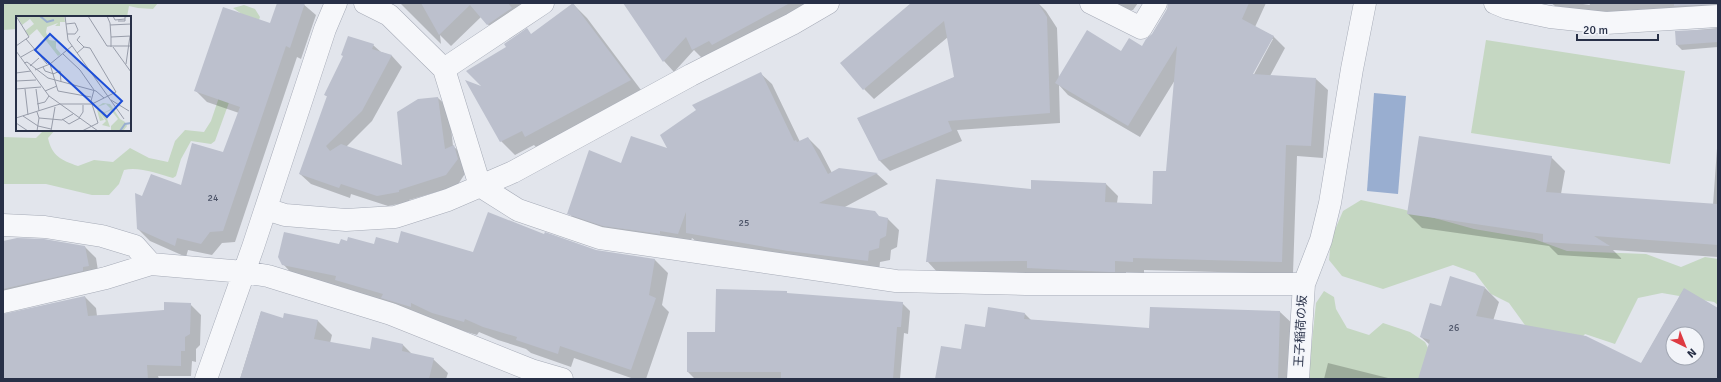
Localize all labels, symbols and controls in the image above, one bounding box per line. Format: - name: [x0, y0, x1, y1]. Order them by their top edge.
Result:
- inset map: [16, 16, 131, 131]
- scale bar: [1577, 16, 1658, 42]
- text: 20 m: [1583, 23, 1608, 38]
- house number: 24: [208, 192, 219, 204]
- house number: 25: [739, 217, 749, 229]
- street label: 王子稲荷の坂: [1292, 295, 1310, 367]
- house number: 26: [1449, 322, 1459, 334]
- north arrow: [1665, 326, 1705, 366]
- text: N: [1684, 346, 1699, 360]

